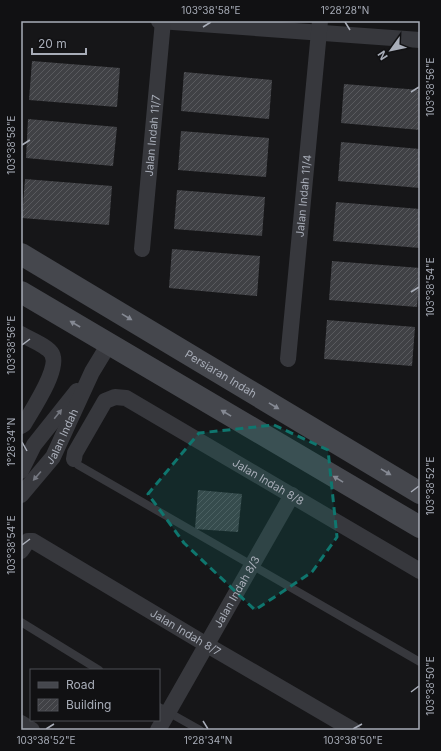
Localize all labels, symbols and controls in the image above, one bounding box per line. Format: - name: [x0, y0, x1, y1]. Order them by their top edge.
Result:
- text: 103°38'58"E: [181, 4, 241, 16]
- text: 1°28'28"N: [321, 4, 369, 16]
- scale bar: [32, 30, 86, 56]
- north arrow: [371, 30, 411, 70]
- text: 20 m: [38, 36, 67, 51]
- text: N: [374, 48, 391, 63]
- text: 103°38'56"E: [424, 57, 436, 117]
- street label: Jalan Indah 11/7: [142, 94, 163, 177]
- text: 103°38'58"E: [5, 115, 17, 175]
- street label: Jalan Indah 11/4: [293, 154, 314, 238]
- text: 103°38'54"E: [424, 257, 436, 317]
- one-way arrow: [121, 314, 133, 321]
- text: 103°38'56"E: [5, 315, 17, 375]
- one-way arrow: [69, 320, 81, 327]
- street label: Persiaran Indah: [183, 347, 259, 401]
- one-way arrow: [268, 402, 280, 409]
- street label: Jalan Indah: [43, 407, 81, 467]
- one-way arrow: [54, 409, 63, 420]
- one-way arrow: [221, 409, 231, 417]
- text: 1°28'34"N: [5, 418, 17, 466]
- street label: Jalan Indah 8/8: [230, 455, 307, 508]
- text: 103°38'52"E: [424, 456, 436, 516]
- one-way arrow: [380, 469, 392, 476]
- one-way arrow: [33, 471, 42, 482]
- one-way arrow: [332, 476, 344, 483]
- text: 103°38'54"E: [5, 515, 17, 575]
- street label: Jalan Indah 8/3: [211, 553, 263, 630]
- street label: Jalan Indah 8/7: [148, 606, 224, 659]
- text: 103°38'50"E: [424, 656, 436, 716]
- legend: [30, 669, 160, 721]
- text: Road: [66, 677, 95, 692]
- text: Building: [66, 697, 111, 712]
- text: 103°38'52"E: [16, 734, 76, 746]
- text: 1°28'34"N: [184, 734, 232, 746]
- text: 103°38'50"E: [323, 734, 383, 746]

